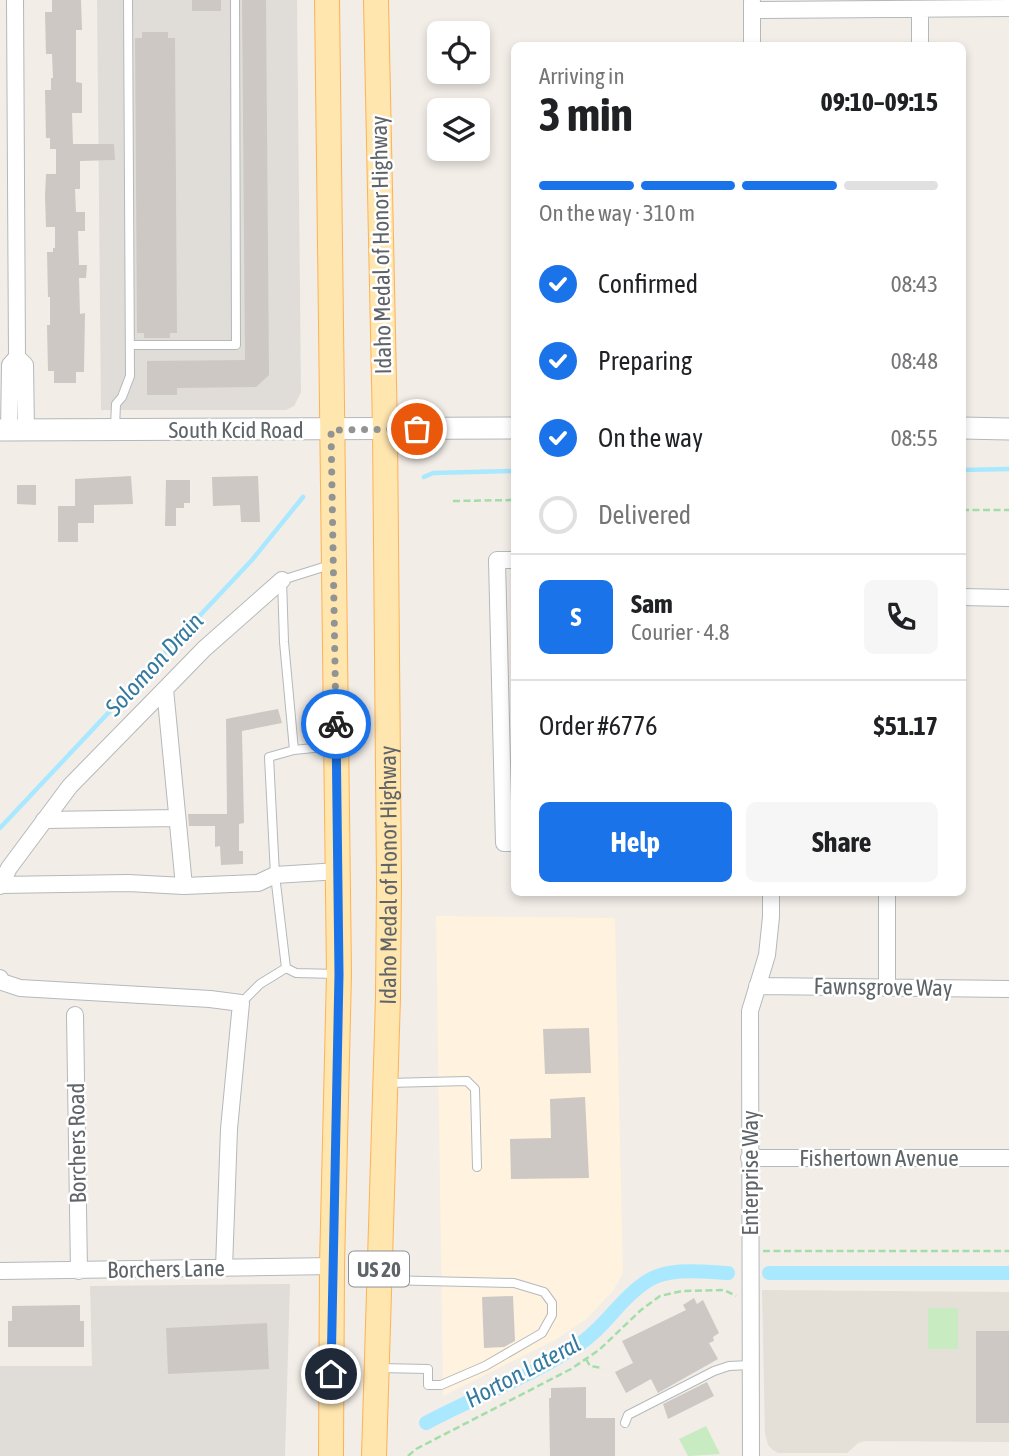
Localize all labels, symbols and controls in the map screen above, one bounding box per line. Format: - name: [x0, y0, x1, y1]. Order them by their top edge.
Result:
- map controls: [427, 21, 490, 161]
- button: locate: [427, 21, 490, 84]
- text: Arriving in: [539, 63, 625, 89]
- text: 09:10–09:15: [821, 87, 938, 117]
- text: 3 min: [539, 88, 633, 141]
- button: layers: [427, 98, 490, 161]
- street label: Idaho Medal of Honor Highway: [366, 115, 396, 375]
- text: On the way · 310 m: [539, 200, 695, 226]
- icon: check: [539, 265, 577, 303]
- text: Confirmed: [598, 269, 698, 299]
- text: 08:43: [891, 271, 938, 297]
- icon: check: [539, 342, 577, 380]
- text: Preparing: [598, 346, 692, 376]
- text: 08:48: [891, 348, 938, 374]
- pin: [387, 399, 447, 459]
- icon: bag: [398, 410, 436, 448]
- street label: South Kcid Road: [168, 417, 304, 443]
- icon: check: [539, 419, 577, 457]
- text: On the way: [598, 423, 703, 453]
- text: 08:55: [891, 425, 938, 451]
- text: Delivered: [598, 500, 691, 530]
- button: phone: [864, 580, 938, 654]
- text: Sam: [631, 589, 673, 619]
- text: S: [571, 602, 581, 632]
- water label: Solomon Drain: [99, 607, 209, 722]
- text: Courier · 4.8: [631, 619, 730, 645]
- courier: [301, 689, 371, 759]
- icon: bike: [317, 705, 355, 743]
- text: Order #6776: [539, 711, 658, 741]
- text: $51.17: [874, 711, 938, 741]
- street label: Idaho Medal of Honor Highway: [375, 746, 402, 1005]
- button: Help: [539, 802, 732, 882]
- button: Share: [746, 802, 938, 882]
- street label: Fawnsgrove Way: [813, 973, 953, 1001]
- street label: Borchers Road: [63, 1082, 91, 1204]
- street label: Enterprise Way: [737, 1110, 763, 1236]
- street label: Fishertown Avenue: [799, 1145, 959, 1171]
- road number: US 20: [349, 1252, 409, 1286]
- street label: Borchers Lane: [107, 1255, 225, 1283]
- water label: Horton Lateral: [461, 1329, 585, 1413]
- pin: [301, 1344, 361, 1404]
- icon: home: [312, 1355, 350, 1393]

